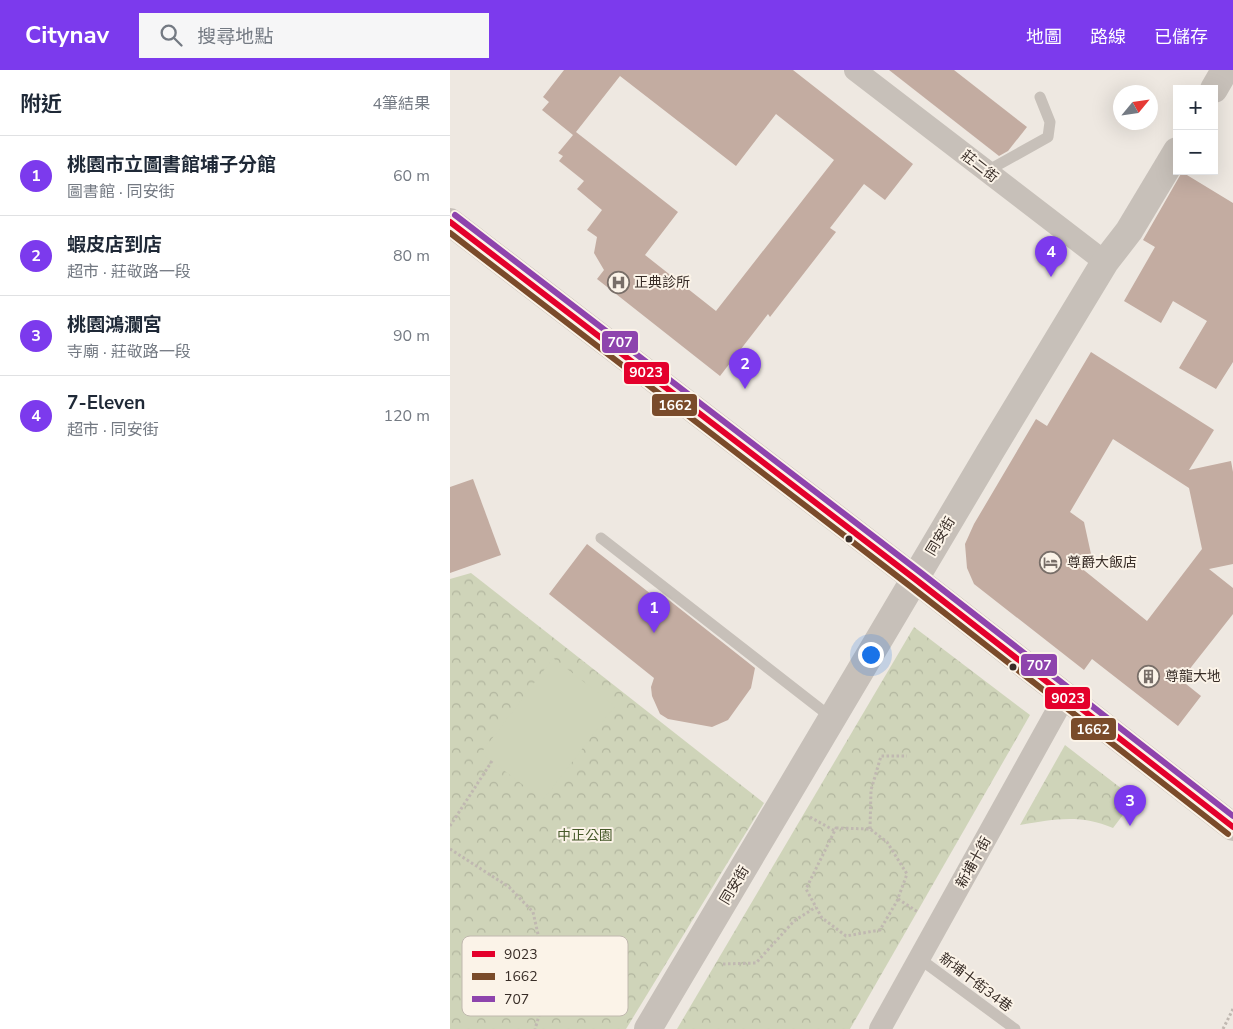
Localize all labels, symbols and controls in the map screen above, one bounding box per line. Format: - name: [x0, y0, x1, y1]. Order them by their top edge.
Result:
- search box: [139, 13, 489, 58]
- text: Citynav: [25, 19, 109, 51]
- icon: search: [157, 21, 185, 49]
- text: 搜尋地點: [197, 24, 273, 50]
- text: 地圖: [1026, 25, 1062, 49]
- text: 路線: [1090, 25, 1126, 49]
- text: 已儲存: [1154, 25, 1208, 49]
- north arrow: [1113, 85, 1158, 130]
- map controls: [1173, 85, 1218, 175]
- button: +: [1173, 85, 1218, 130]
- text: 附近: [20, 90, 62, 118]
- text: 4筆結果: [372, 93, 430, 115]
- button: −: [1173, 130, 1218, 175]
- street label: 莊二街: [957, 146, 1002, 187]
- text: 桃園市立圖書館埔子分館: [67, 152, 276, 178]
- text: 1: [31, 165, 41, 187]
- text: 60 m: [393, 165, 430, 187]
- text: 圖書館 · 同安街: [67, 181, 175, 203]
- text: 蝦皮店到店: [67, 232, 162, 258]
- pin: 4: [1035, 236, 1067, 277]
- text: 2: [31, 245, 41, 267]
- text: 80 m: [393, 245, 430, 267]
- text: 超市 · 莊敬路一段: [67, 261, 191, 283]
- hospital icon: 正典診所: [606, 270, 630, 294]
- place label: 正典診所: [634, 273, 690, 292]
- text: 桃園鴻瀾宮: [67, 312, 162, 338]
- text: 3: [31, 325, 41, 347]
- text: 90 m: [393, 325, 430, 347]
- line badge: 707: [601, 330, 639, 354]
- text: 707: [607, 333, 633, 352]
- text: 寺廟 · 莊敬路一段: [67, 341, 191, 363]
- pin: 2: [729, 348, 761, 389]
- line badge: 9023: [623, 361, 670, 385]
- text: 9023: [629, 363, 663, 382]
- text: 7-Eleven: [67, 390, 145, 416]
- line badge: 1662: [651, 393, 698, 417]
- text: 1662: [658, 396, 692, 415]
- text: 4: [31, 405, 41, 427]
- text: 120 m: [383, 405, 430, 427]
- text: 超市 · 同安街: [67, 419, 159, 441]
- street label: 同安街: [921, 513, 959, 559]
- unlabelled marker: [844, 534, 854, 544]
- hotel icon: 尊爵大飯店: [1039, 550, 1063, 574]
- place label: 尊爵大飯店: [1067, 553, 1137, 572]
- pin: 1: [638, 592, 670, 633]
- your location: [858, 642, 884, 668]
- line badge: 707: [1020, 653, 1058, 677]
- text: 707: [1026, 656, 1052, 675]
- unlabelled marker: [1008, 662, 1018, 672]
- building icon: 尊龍大地: [1137, 664, 1161, 688]
- place label: 尊龍大地: [1165, 667, 1221, 686]
- line badge: 9023: [1044, 686, 1091, 710]
- text: 9023: [1051, 689, 1085, 708]
- line badge: 1662: [1070, 717, 1117, 741]
- text: 1662: [1076, 720, 1110, 739]
- pin: 3: [1114, 785, 1146, 826]
- park label: 中正公園: [557, 826, 613, 845]
- street label: 新埔十街: [952, 833, 995, 891]
- street label: 同安街: [715, 862, 753, 908]
- legend: [462, 936, 628, 1016]
- text: 9023: [504, 945, 538, 964]
- street label: 新埔十街34巷: [935, 949, 1016, 1016]
- text: 1662: [504, 967, 538, 986]
- text: 707: [504, 990, 529, 1009]

